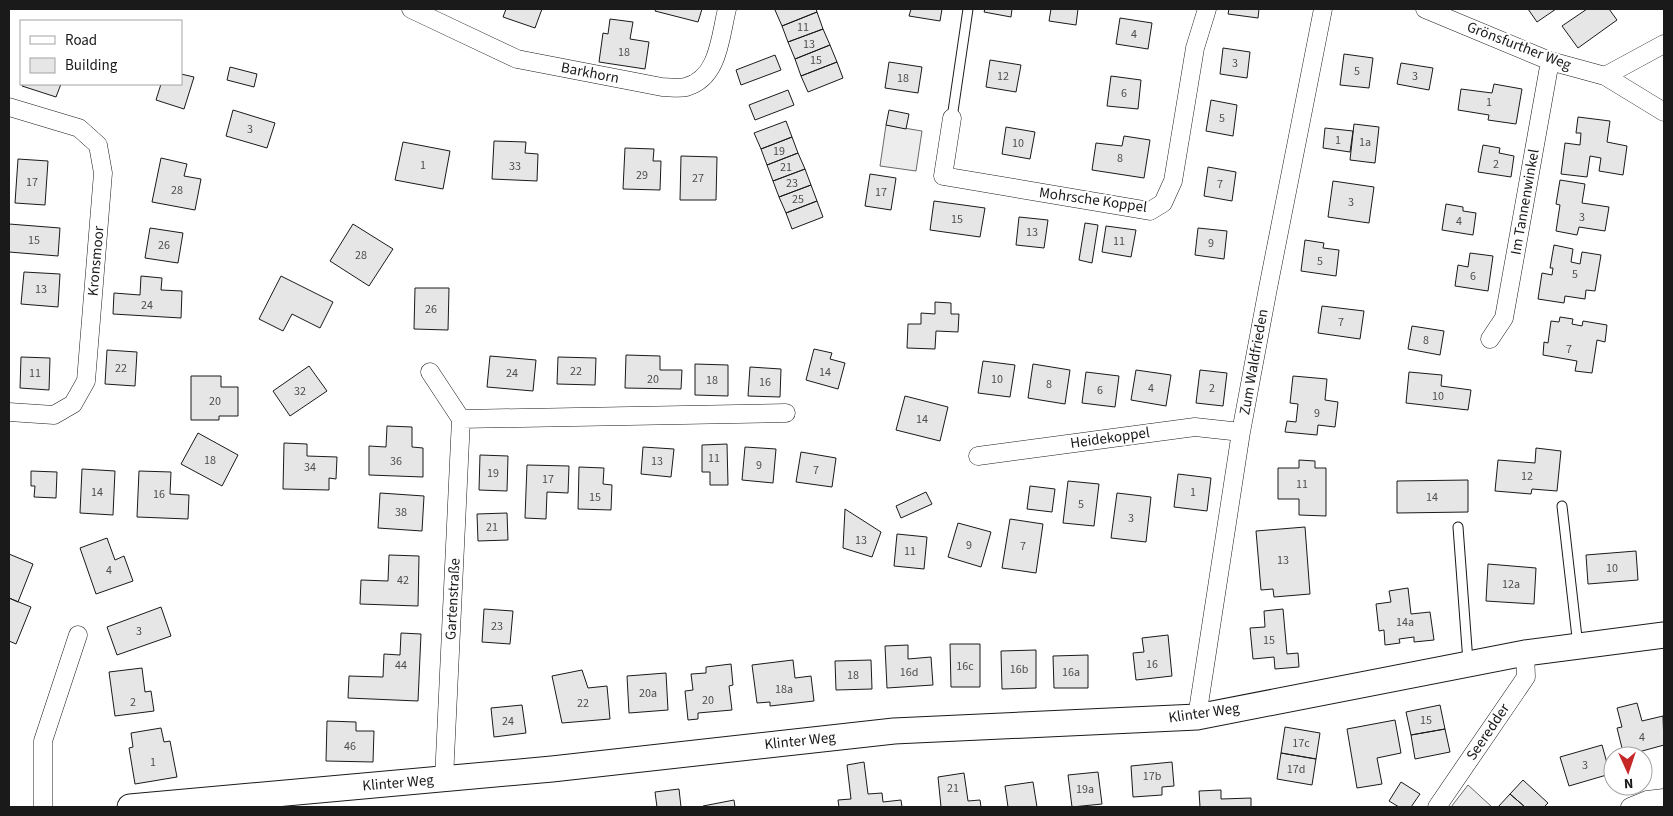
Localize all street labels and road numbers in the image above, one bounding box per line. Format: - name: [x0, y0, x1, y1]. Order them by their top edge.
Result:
- street label: Grönsfurther Weg: [1464, 16, 1575, 76]
- street label: Barkhorn: [559, 57, 621, 89]
- street label: Im Tannenwinkel: [1505, 147, 1545, 257]
- street label: Mohrsche Koppel: [1038, 182, 1148, 218]
- street label: Kronsmoor: [82, 224, 110, 297]
- street label: Zum Waldfrieden: [1234, 307, 1274, 417]
- street label: Heidekoppel: [1069, 422, 1151, 454]
- street label: Gartenstraße: [440, 557, 466, 641]
- street label: Klinter Weg: [1167, 698, 1241, 728]
- street label: Seeredder: [1461, 699, 1515, 765]
- street label: Klinter Weg: [763, 727, 837, 755]
- street label: Klinter Weg: [361, 769, 435, 797]

